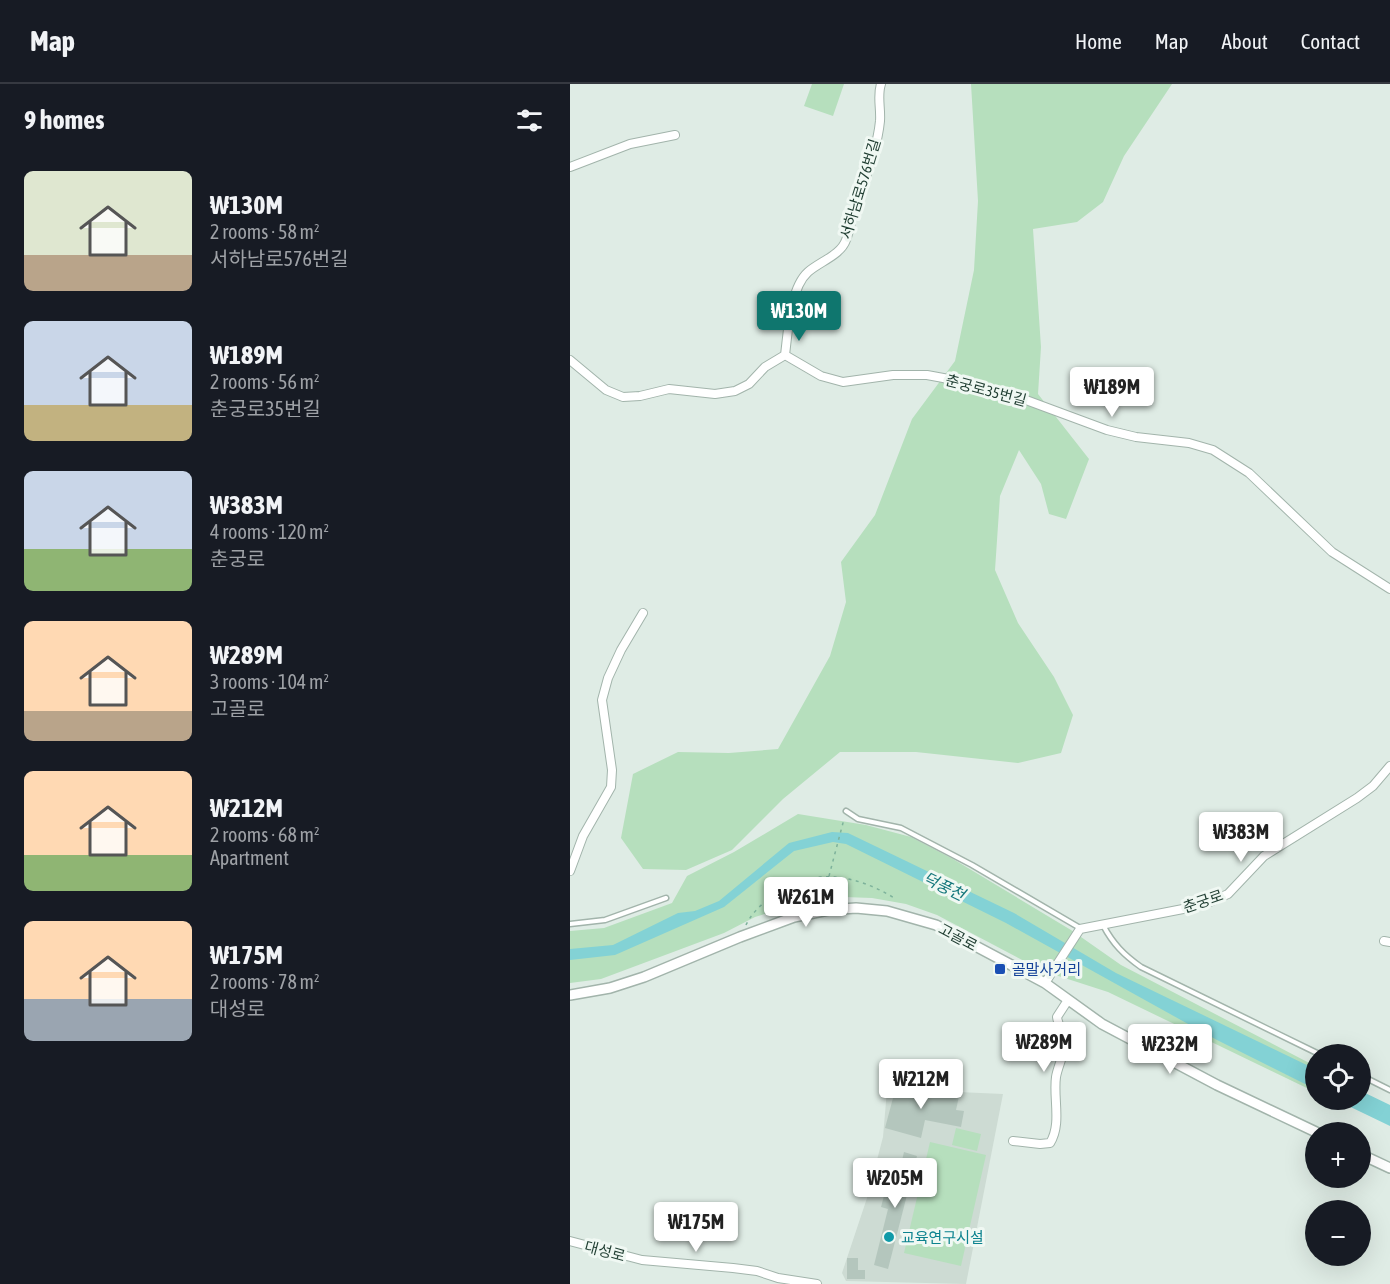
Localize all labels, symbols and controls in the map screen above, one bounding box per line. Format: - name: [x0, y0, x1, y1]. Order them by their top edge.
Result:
- text: Map: [30, 25, 75, 57]
- text: Home: [1075, 29, 1122, 53]
- text: Map: [1155, 29, 1189, 53]
- text: About: [1222, 29, 1268, 53]
- text: Contact: [1301, 29, 1360, 53]
- icon: filters: [513, 104, 546, 137]
- text: 9 homes: [24, 105, 104, 135]
- street label: 서하남로576번길: [837, 137, 883, 241]
- text: ₩130M: [210, 190, 283, 220]
- icon: home: [72, 195, 144, 267]
- text: 2 rooms · 58 m²: [210, 220, 320, 243]
- text: 서하남로576번길: [210, 247, 349, 270]
- pin: ₩130M: [757, 291, 841, 342]
- text: ₩130M: [771, 299, 827, 322]
- text: ₩189M: [210, 340, 283, 370]
- icon: home: [72, 345, 144, 417]
- pin: ₩189M: [1070, 367, 1154, 418]
- text: 2 rooms · 56 m²: [210, 370, 320, 393]
- street label: 춘궁로35번길: [944, 371, 1028, 409]
- text: ₩189M: [1084, 375, 1140, 398]
- text: 춘궁로35번길: [210, 397, 321, 420]
- text: ₩383M: [210, 490, 283, 520]
- icon: home: [72, 495, 144, 567]
- text: 4 rooms · 120 m²: [210, 520, 329, 543]
- text: 춘궁로: [210, 547, 265, 570]
- text: ₩289M: [210, 640, 283, 670]
- icon: home: [72, 645, 144, 717]
- text: 3 rooms · 104 m²: [210, 670, 329, 693]
- text: 고골로: [210, 697, 265, 720]
- text: ₩212M: [210, 793, 283, 823]
- icon: home: [72, 795, 144, 867]
- pin: ₩383M: [1199, 812, 1283, 863]
- text: ₩383M: [1213, 820, 1269, 843]
- text: 2 rooms · 68 m²: [210, 823, 320, 846]
- text: Apartment: [210, 846, 289, 869]
- water label: 덕풍천: [920, 868, 970, 905]
- pin: ₩261M: [764, 877, 848, 928]
- text: ₩261M: [778, 885, 834, 908]
- street label: 춘궁로: [1181, 886, 1225, 916]
- street label: 고골로: [936, 920, 980, 954]
- text: ₩175M: [210, 940, 283, 970]
- icon: home: [72, 945, 144, 1017]
- place label: 골말사거리: [1012, 961, 1081, 978]
- marker: 골말사거리: [993, 962, 1007, 976]
- text: 2 rooms · 78 m²: [210, 970, 320, 993]
- text: 대성로: [210, 997, 265, 1020]
- pin: ₩289M: [1002, 1022, 1086, 1073]
- pin: ₩232M: [1128, 1024, 1212, 1075]
- text: ₩289M: [1016, 1030, 1072, 1053]
- text: ₩232M: [1142, 1032, 1198, 1055]
- map controls: [1305, 1044, 1371, 1266]
- button: locate: [1305, 1044, 1371, 1110]
- pin: ₩212M: [879, 1059, 963, 1110]
- text: ₩212M: [893, 1067, 949, 1090]
- button: +: [1305, 1122, 1371, 1188]
- pin: ₩205M: [853, 1158, 937, 1209]
- text: ₩205M: [867, 1166, 923, 1189]
- button: −: [1305, 1200, 1371, 1266]
- pin: ₩175M: [654, 1202, 738, 1253]
- text: ₩175M: [668, 1210, 724, 1233]
- place label: 교육연구시설: [901, 1229, 984, 1246]
- marker: 교육연구시설: [882, 1230, 896, 1244]
- street label: 대성로: [583, 1237, 627, 1265]

